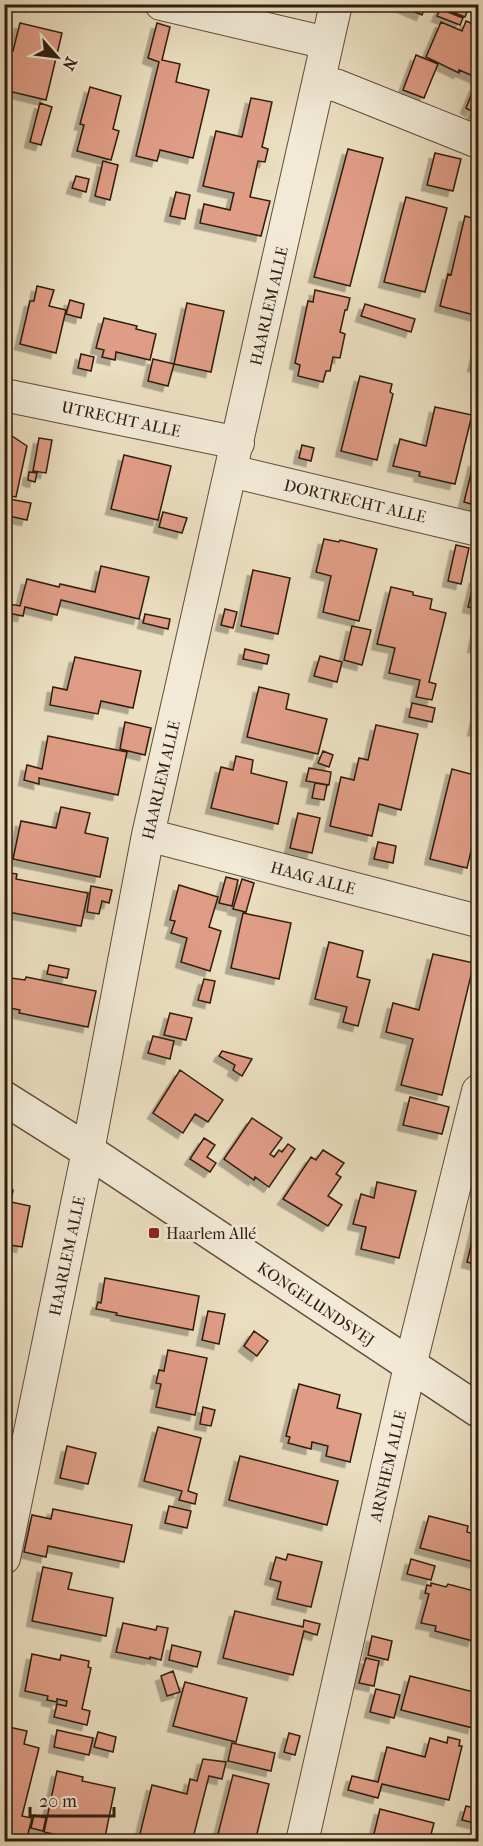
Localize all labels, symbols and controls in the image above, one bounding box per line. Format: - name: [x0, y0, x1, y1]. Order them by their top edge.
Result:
- north arrow: [27, 27, 87, 87]
- text: N: [58, 54, 81, 74]
- street label: HAARLEM ALLE: [246, 244, 292, 368]
- street label: UTRECHT ALLE: [60, 397, 183, 441]
- street label: DORTRECHT ALLE: [282, 475, 428, 527]
- street label: HAARLEM ALLE: [138, 718, 184, 842]
- street label: HAAG ALLE: [268, 858, 358, 899]
- street label: HAARLEM ALLE: [45, 1194, 89, 1318]
- place label: Haarlem Allé: [166, 1224, 256, 1243]
- marker: Haarlem Allé: [147, 1226, 161, 1240]
- street label: KONGELUNDSVEJ: [254, 1258, 378, 1350]
- street label: ARNHEM ALLE: [366, 1408, 410, 1525]
- scale bar: [30, 1780, 114, 1818]
- text: 20 m: [39, 1791, 77, 1812]

